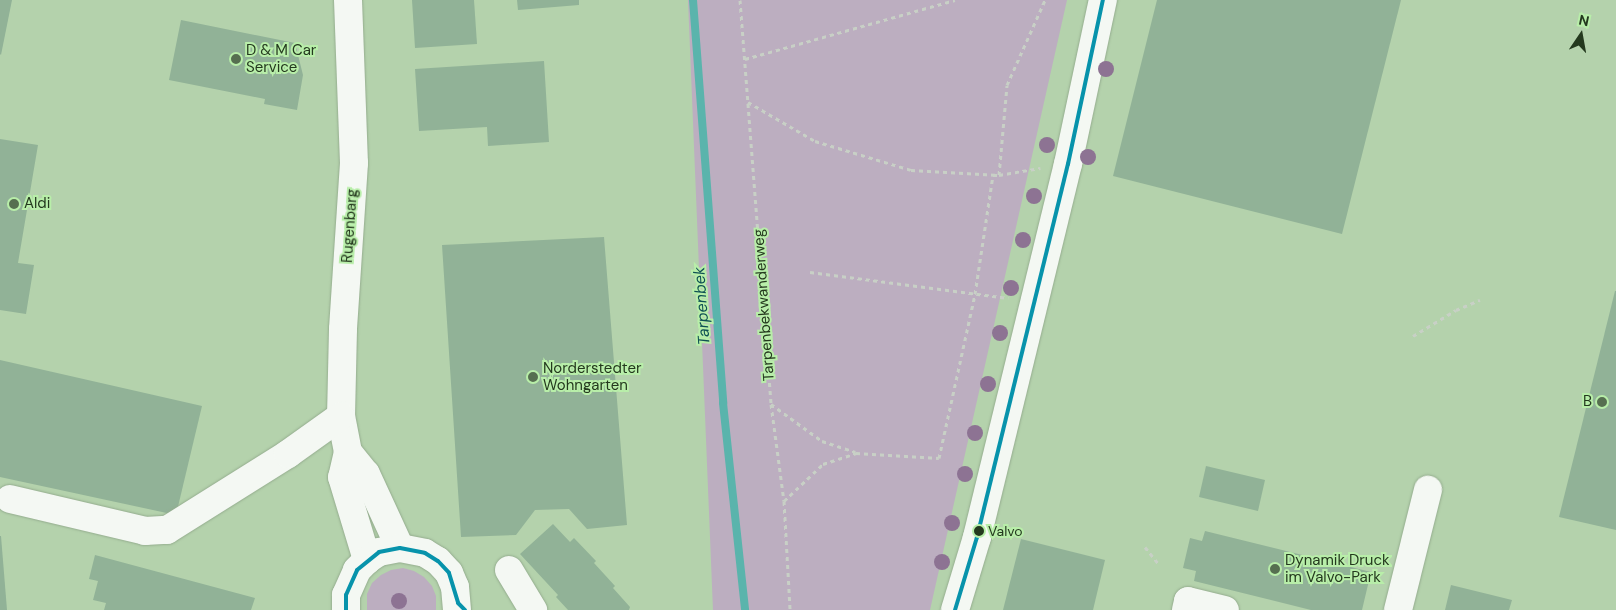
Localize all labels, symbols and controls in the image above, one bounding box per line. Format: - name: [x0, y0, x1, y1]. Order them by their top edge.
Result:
- north arrow: [1556, 10, 1606, 60]
- text: N: [1577, 10, 1591, 30]
- place label: D & M Car Service: [246, 41, 316, 76]
- marker: D & M Car Service: [230, 53, 242, 65]
- street label: Rugenbarg: [338, 188, 362, 264]
- place label: Aldi: [24, 195, 50, 213]
- marker: Aldi: [8, 198, 20, 210]
- street label: Tarpenbekwanderweg: [750, 228, 778, 382]
- water label: Tarpenbek: [690, 266, 714, 346]
- place label: Norderstedter Wohngarten: [543, 359, 642, 394]
- marker: Norderstedter Wohngarten: [527, 371, 539, 383]
- place label: B: [1583, 393, 1592, 411]
- marker: B: [1596, 396, 1608, 408]
- place label: Valvo: [988, 523, 1023, 539]
- marker: Valvo: [974, 526, 984, 536]
- place label: Dynamik Druck im Valvo-Park: [1285, 551, 1390, 586]
- marker: Dynamik Druck im Valvo-Park: [1269, 563, 1281, 575]

